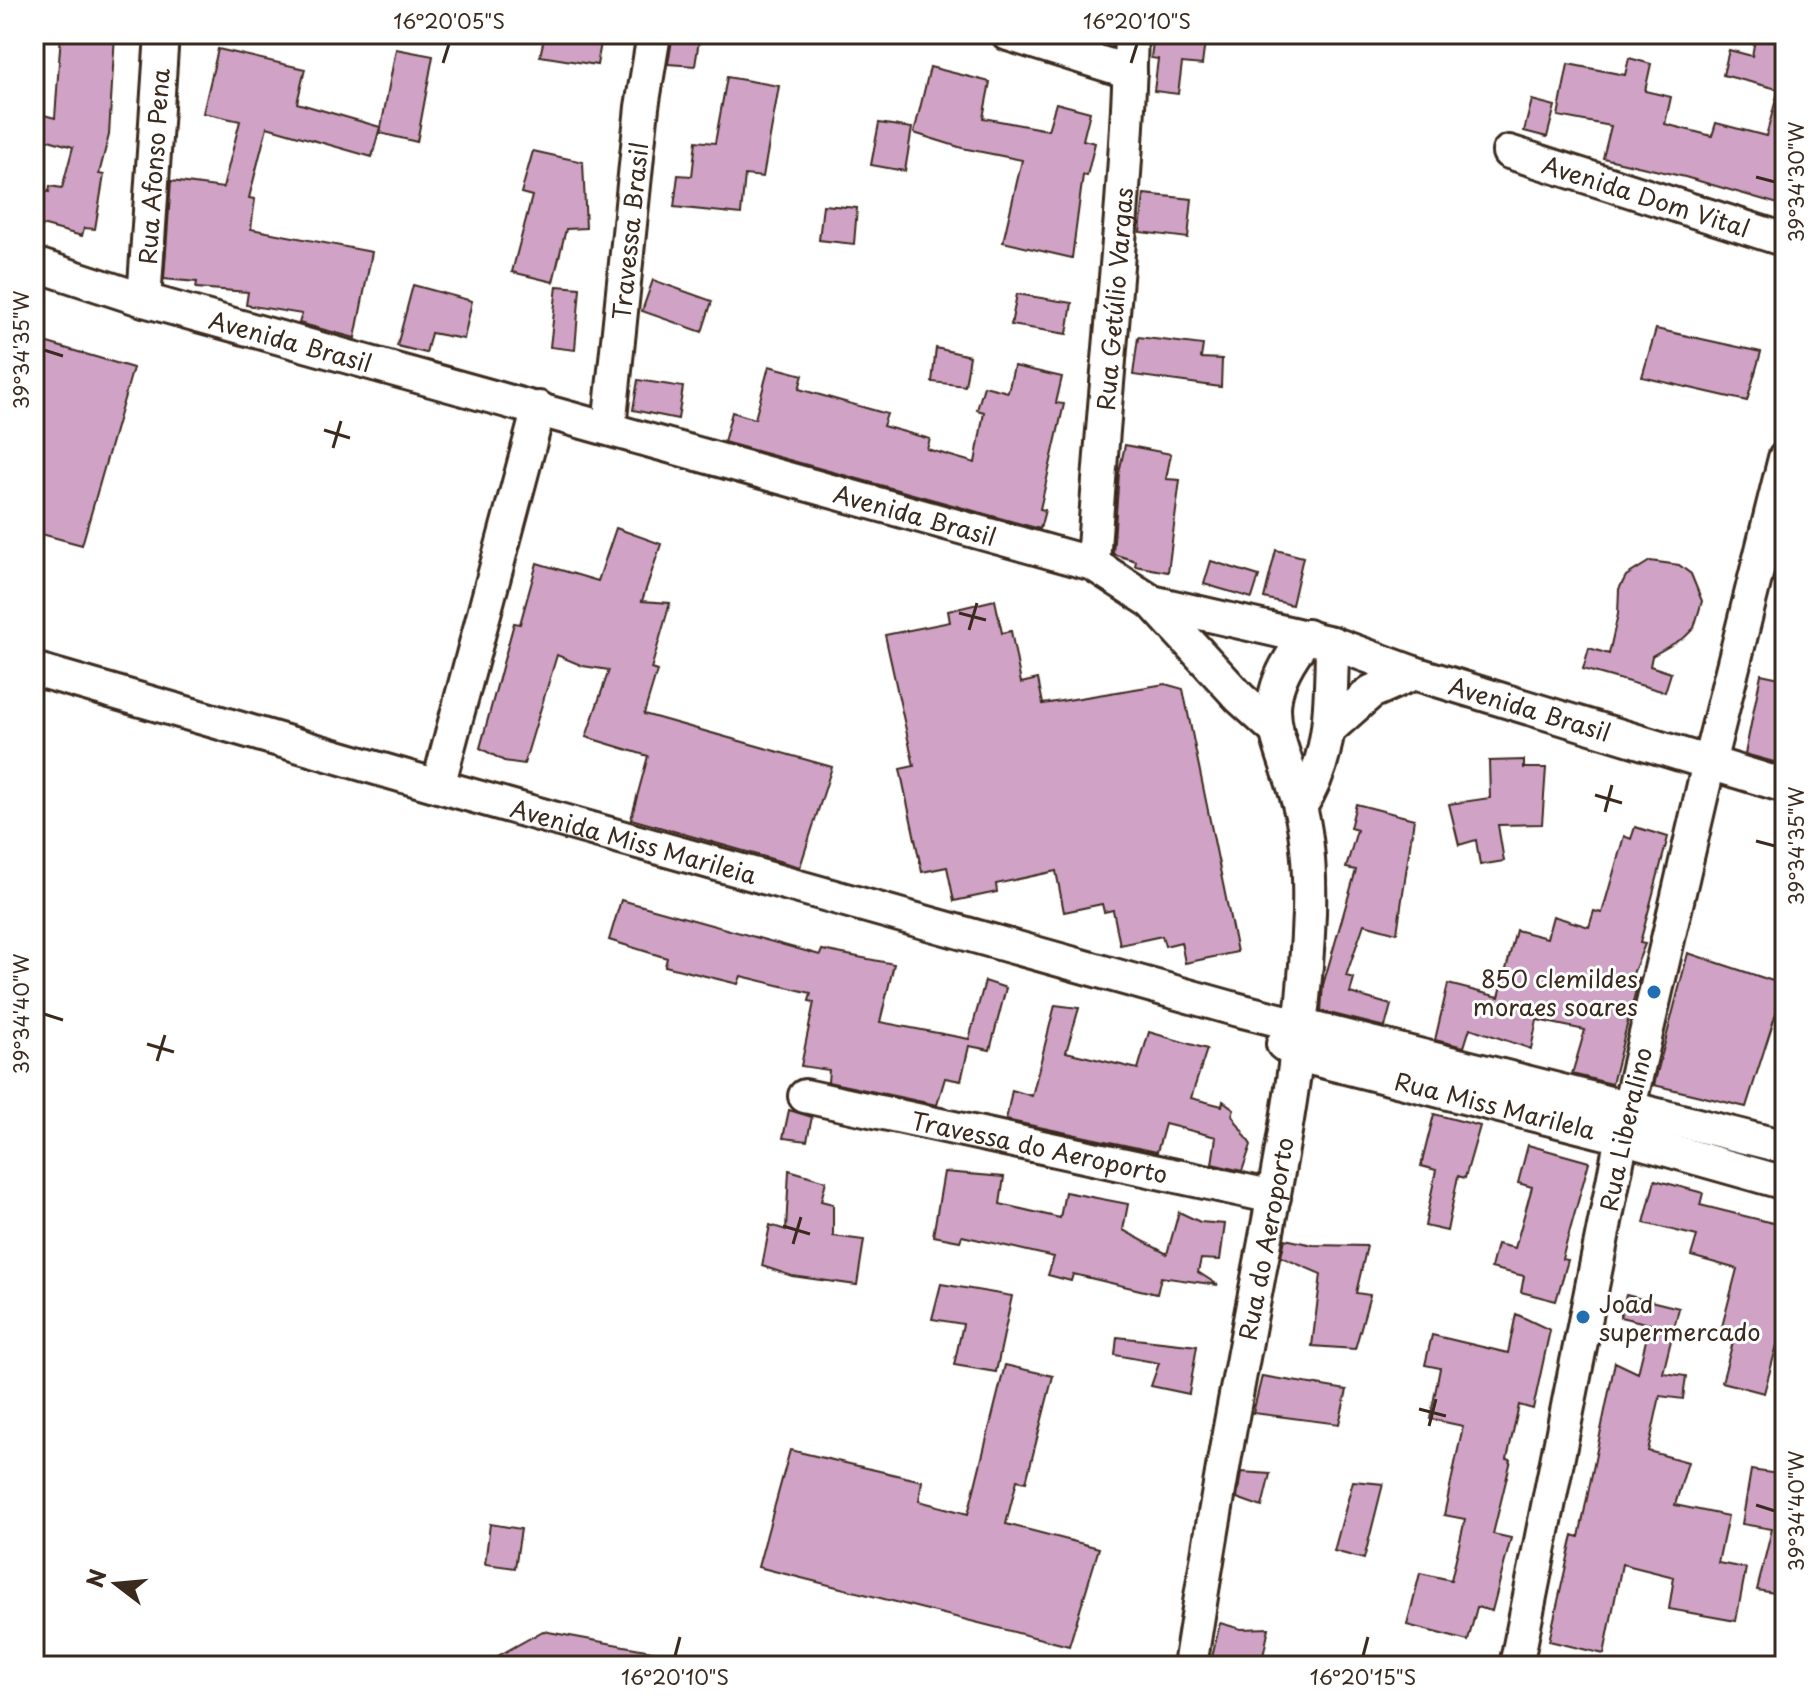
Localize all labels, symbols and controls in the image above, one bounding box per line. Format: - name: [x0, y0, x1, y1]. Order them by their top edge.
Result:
- text: 16°20'05"S: [393, 6, 505, 36]
- text: 16°20'10"S: [1083, 6, 1191, 36]
- street label: Rua Afonso Pena: [128, 67, 178, 266]
- text: 39°34'30"W: [1781, 121, 1811, 242]
- street label: Travessa Brasil: [602, 140, 656, 322]
- street label: Avenida Dom Vital: [1538, 146, 1754, 246]
- street label: Rua Getúlio Vargas: [1087, 186, 1141, 412]
- text: 39°34'35"W: [6, 290, 36, 409]
- street label: Avenida Brasil: [205, 301, 376, 381]
- street label: Avenida Brasil: [830, 475, 1000, 554]
- street label: Avenida Brasil: [1445, 667, 1615, 750]
- text: 39°34'35"W: [1781, 786, 1811, 905]
- street label: Avenida Miss Marileia: [507, 789, 761, 892]
- text: 39°34'40"W: [6, 953, 36, 1074]
- place label: 850 clemildes moraes soares: [1473, 960, 1638, 1024]
- marker: 850 clemildes moraes soares: [1645, 983, 1663, 1001]
- street label: Rua Liberalino: [1590, 1043, 1660, 1214]
- street label: Rua Miss Marilela: [1391, 1062, 1599, 1148]
- street label: Travessa do Aeroporto: [908, 1101, 1171, 1192]
- street label: Rua do Aeroporto: [1229, 1134, 1302, 1343]
- place label: Joad supermercado: [1599, 1285, 1761, 1349]
- marker: Joad supermercado: [1574, 1308, 1592, 1326]
- text: 39°34'40"W: [1781, 1450, 1811, 1571]
- north arrow: [76, 1544, 156, 1624]
- text: N: [77, 1565, 114, 1591]
- text: 16°20'10"S: [621, 1662, 729, 1692]
- text: 16°20'15"S: [1310, 1662, 1416, 1692]

